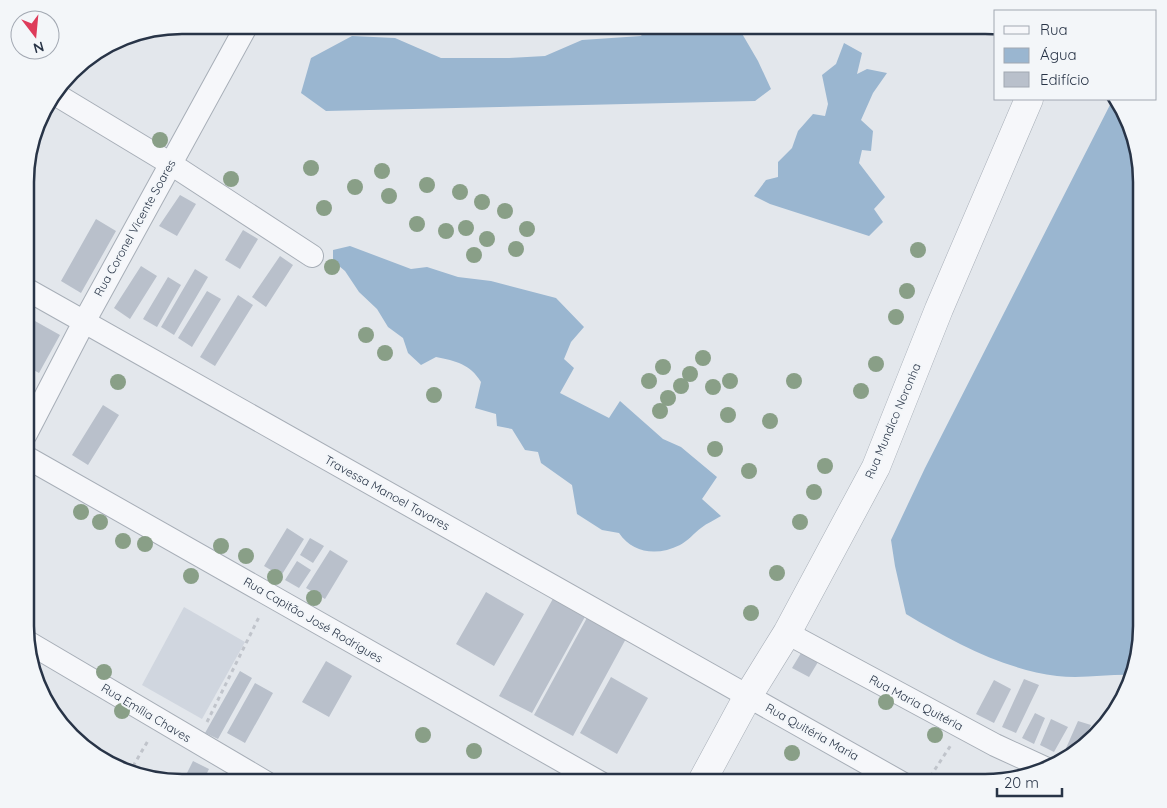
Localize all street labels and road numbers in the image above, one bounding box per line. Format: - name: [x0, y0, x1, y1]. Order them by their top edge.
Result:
- street label: Rua Coronel Vicente Soares: [91, 156, 179, 299]
- street label: Rua Mundico Noronha: [861, 361, 924, 481]
- street label: Travessa Manoel Tavares: [322, 452, 453, 533]
- street label: Rua Capitão José Rodrigues: [241, 574, 386, 666]
- street label: Rua Maria Quitéria: [867, 671, 966, 734]
- street label: Rua Emília Chaves: [99, 680, 194, 745]
- street label: Rua Quitéria Maria: [763, 700, 861, 763]

